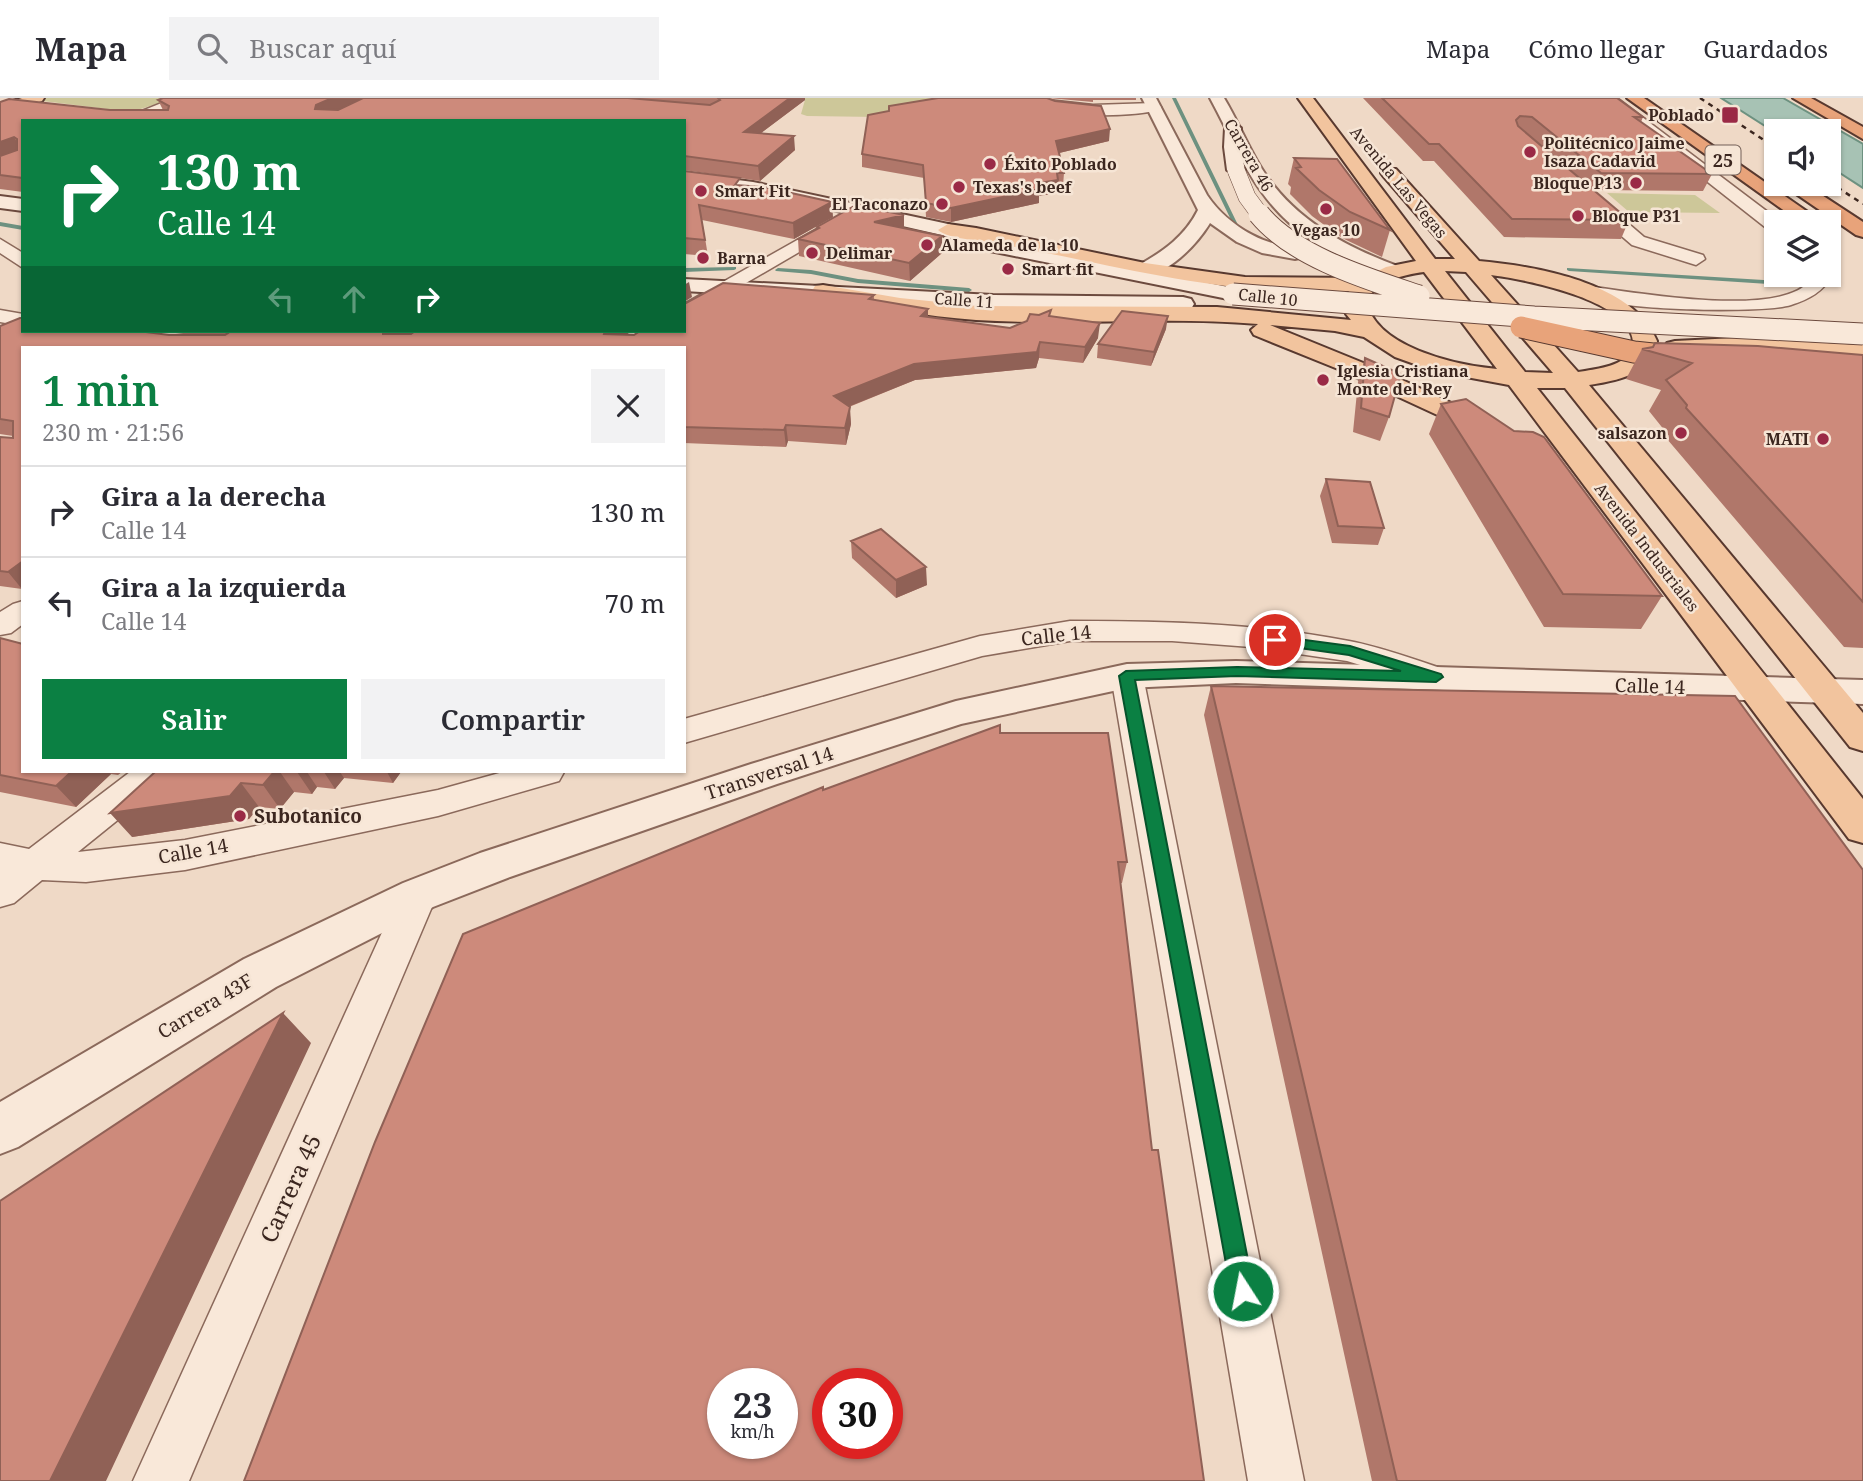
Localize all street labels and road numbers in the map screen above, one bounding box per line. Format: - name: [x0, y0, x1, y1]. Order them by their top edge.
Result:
- street label: Carrera 46: [1219, 115, 1279, 196]
- street label: Avenida Las Vegas: [1346, 121, 1452, 243]
- road number: 25: [1706, 146, 1740, 174]
- street label: Calle 10: [1237, 283, 1299, 311]
- street label: Calle 11: [934, 287, 994, 313]
- street label: Avenida Industriales: [1590, 478, 1704, 616]
- street label: Calle 14: [1020, 618, 1093, 652]
- street label: Calle 14: [1614, 672, 1686, 700]
- street label: Transversal 14: [702, 740, 837, 806]
- street label: Calle 14: [156, 832, 230, 870]
- street label: Carrera 43F: [152, 967, 258, 1045]
- street label: Carrera 45: [252, 1128, 328, 1248]

